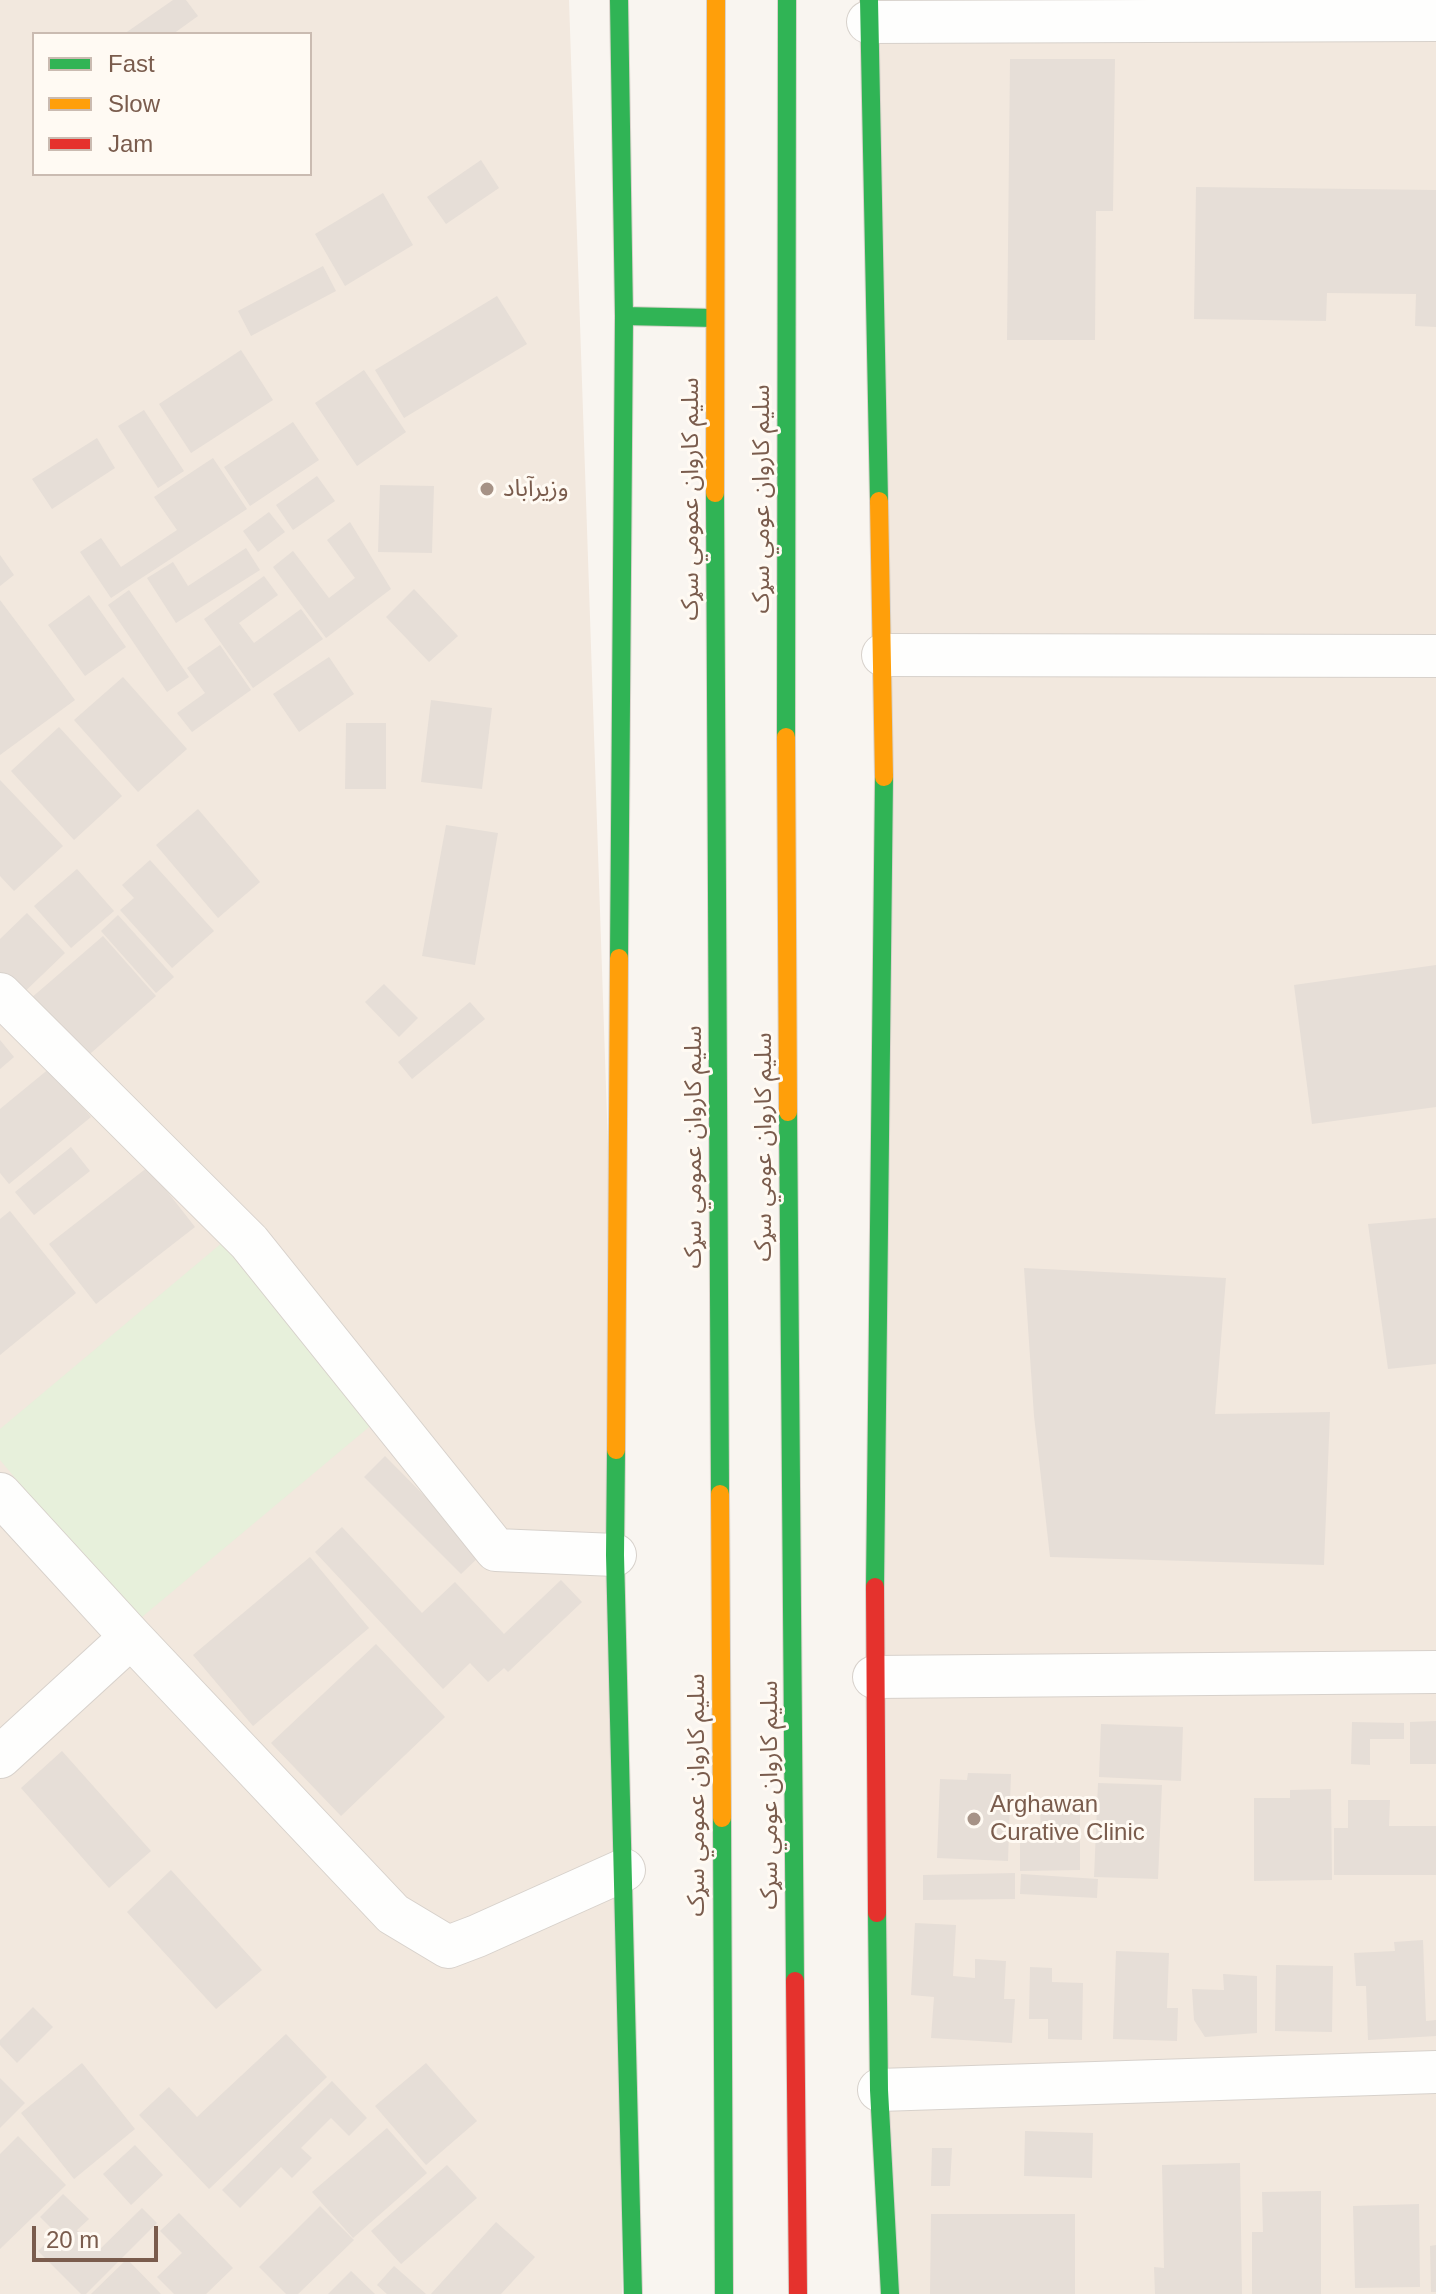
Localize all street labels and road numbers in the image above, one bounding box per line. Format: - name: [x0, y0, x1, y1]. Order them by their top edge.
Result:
- street label: سلیم کاروان عمومي سړک: [677, 378, 705, 620]
- street label: سلیم کاروان عومي سړک: [748, 384, 776, 614]
- street label: سلیم کاروان عمومي سړک: [680, 1026, 708, 1268]
- street label: سلیم کاروان عومي سړک: [750, 1032, 778, 1262]
- street label: سلیم کاروان عمومي سړک: [683, 1674, 711, 1916]
- street label: سلیم کاروان عومي سړک: [756, 1680, 784, 1910]

